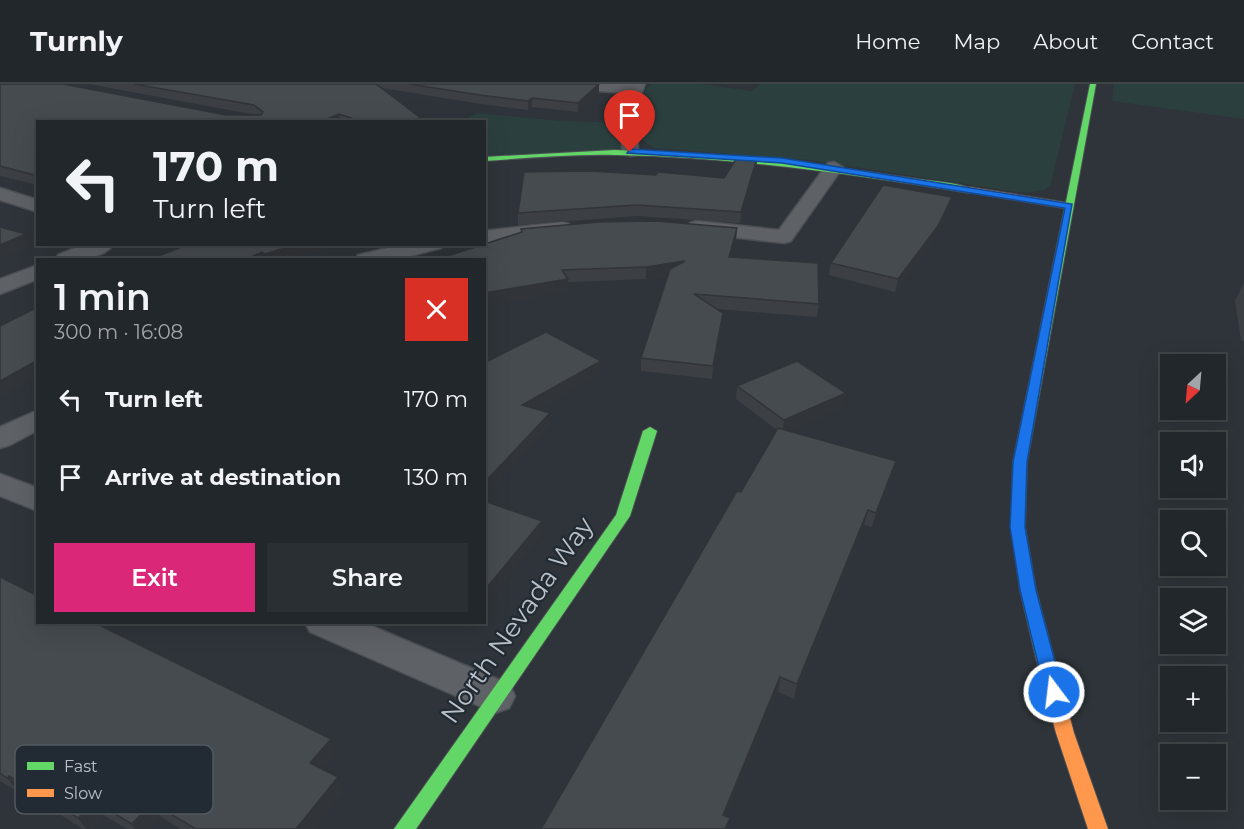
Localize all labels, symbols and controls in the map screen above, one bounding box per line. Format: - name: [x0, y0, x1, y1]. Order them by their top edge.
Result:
- text: Turnly: [30, 24, 123, 58]
- text: Home: [855, 29, 920, 54]
- text: Map: [953, 29, 1000, 54]
- text: About: [1033, 29, 1098, 54]
- text: Contact: [1131, 29, 1214, 54]
- pin: [604, 90, 655, 152]
- icon: arrive: [613, 99, 646, 132]
- text: 170 m: [153, 140, 279, 192]
- icon: left: [54, 144, 132, 222]
- text: Turn left: [153, 192, 266, 225]
- text: 1 min: [54, 275, 151, 319]
- button: close: [405, 278, 468, 341]
- text: 300 m · 16:08: [54, 320, 183, 344]
- north arrow: [1160, 354, 1226, 420]
- map controls: [1160, 354, 1226, 810]
- icon: left: [54, 383, 87, 416]
- text: Turn left: [105, 386, 203, 413]
- text: 170 m: [404, 386, 468, 413]
- button: sound: [1160, 432, 1226, 498]
- icon: arrive: [54, 461, 87, 494]
- text: Arrive at destination: [105, 464, 341, 491]
- text: 130 m: [404, 464, 468, 491]
- street label: North Nevada Way: [434, 510, 601, 729]
- button: search: [1160, 510, 1226, 576]
- button: Exit: [54, 543, 255, 612]
- button: Share: [267, 543, 468, 612]
- button: layers: [1160, 588, 1226, 654]
- position arrow: [1022, 660, 1086, 724]
- button: +: [1160, 666, 1226, 732]
- button: −: [1160, 744, 1226, 810]
- legend: [15, 745, 213, 814]
- text: Fast: [64, 757, 98, 776]
- text: Slow: [64, 784, 102, 803]

